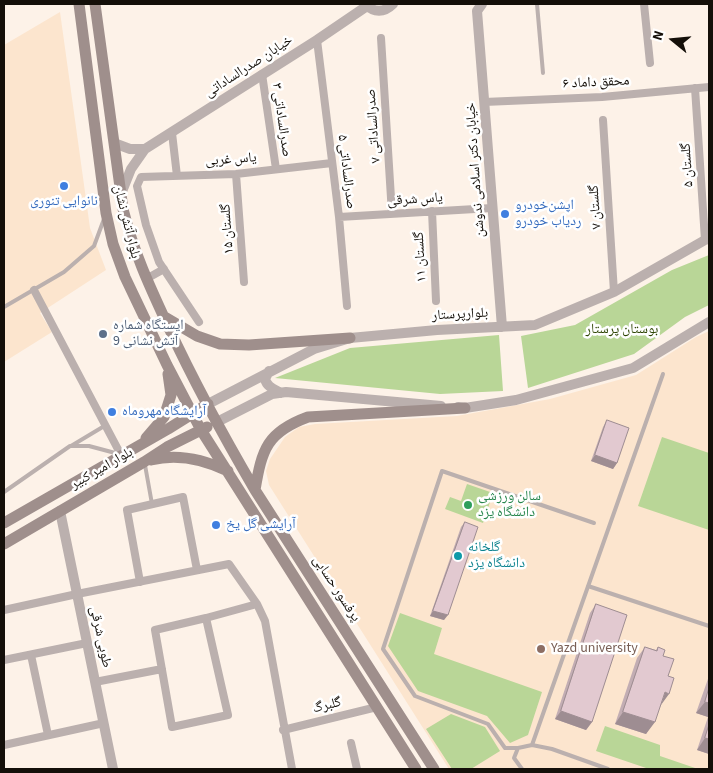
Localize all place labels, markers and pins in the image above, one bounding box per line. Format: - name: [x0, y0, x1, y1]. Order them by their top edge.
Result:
- marker: نانوایی تنوری: [58, 180, 70, 192]
- place label: نانوایی تنوری: [30, 194, 98, 210]
- place label: اپشن‌خودرو ردیاب خودرو: [515, 198, 581, 230]
- marker: اپشن‌خودرو ردیاب خودرو: [499, 208, 511, 220]
- place label: ایستگاه شماره 9 آتش نشانی: [113, 318, 184, 351]
- marker: ایستگاه شماره 9 آتش نشانی: [97, 328, 109, 340]
- place label: آرایشگاه مهروماه: [122, 404, 206, 420]
- marker: آرایشگاه مهروماه: [106, 406, 118, 418]
- place label: سالن ورزشی دانشگاه یزد: [478, 489, 541, 522]
- marker: سالن ورزشی دانشگاه یزد: [462, 499, 474, 511]
- place label: آرایشی گل یخ: [226, 517, 296, 533]
- marker: آرایشی گل یخ: [210, 519, 222, 531]
- place label: گلخانه دانشگاه یزد: [468, 540, 525, 572]
- marker: گلخانه دانشگاه یزد: [452, 550, 464, 562]
- place label: Yazd university: [551, 641, 638, 657]
- marker: Yazd university: [535, 643, 547, 655]

